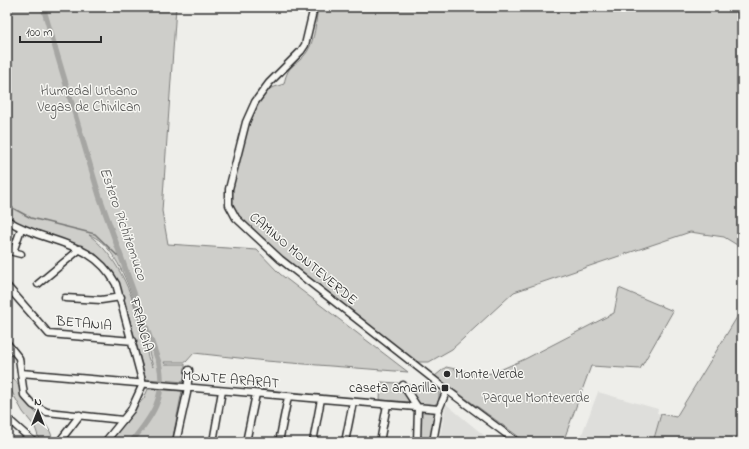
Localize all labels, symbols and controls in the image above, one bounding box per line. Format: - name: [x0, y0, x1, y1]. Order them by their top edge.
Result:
- scale bar: [20, 18, 101, 44]
- text: 100 m: [26, 24, 53, 42]
- park label: Humedal Urbano Vegas de Chivilcan: [37, 81, 140, 119]
- water label: Estero Pichitemuco: [93, 165, 153, 285]
- street label: CAMINO MONTEVERDE: [244, 207, 362, 311]
- street label: FRANCIA: [124, 295, 158, 354]
- street label: BETANIA: [54, 311, 113, 337]
- place label: Monte Verde: [455, 364, 524, 385]
- street label: MONTE ARARAT: [182, 365, 280, 395]
- marker: Monte Verde: [442, 369, 452, 379]
- place label: caseta amarilla: [349, 378, 437, 399]
- marker: caseta amarilla: [440, 383, 450, 393]
- park label: Parque Monteverde: [483, 388, 590, 409]
- north arrow: [18, 391, 58, 431]
- text: N: [34, 394, 42, 410]

